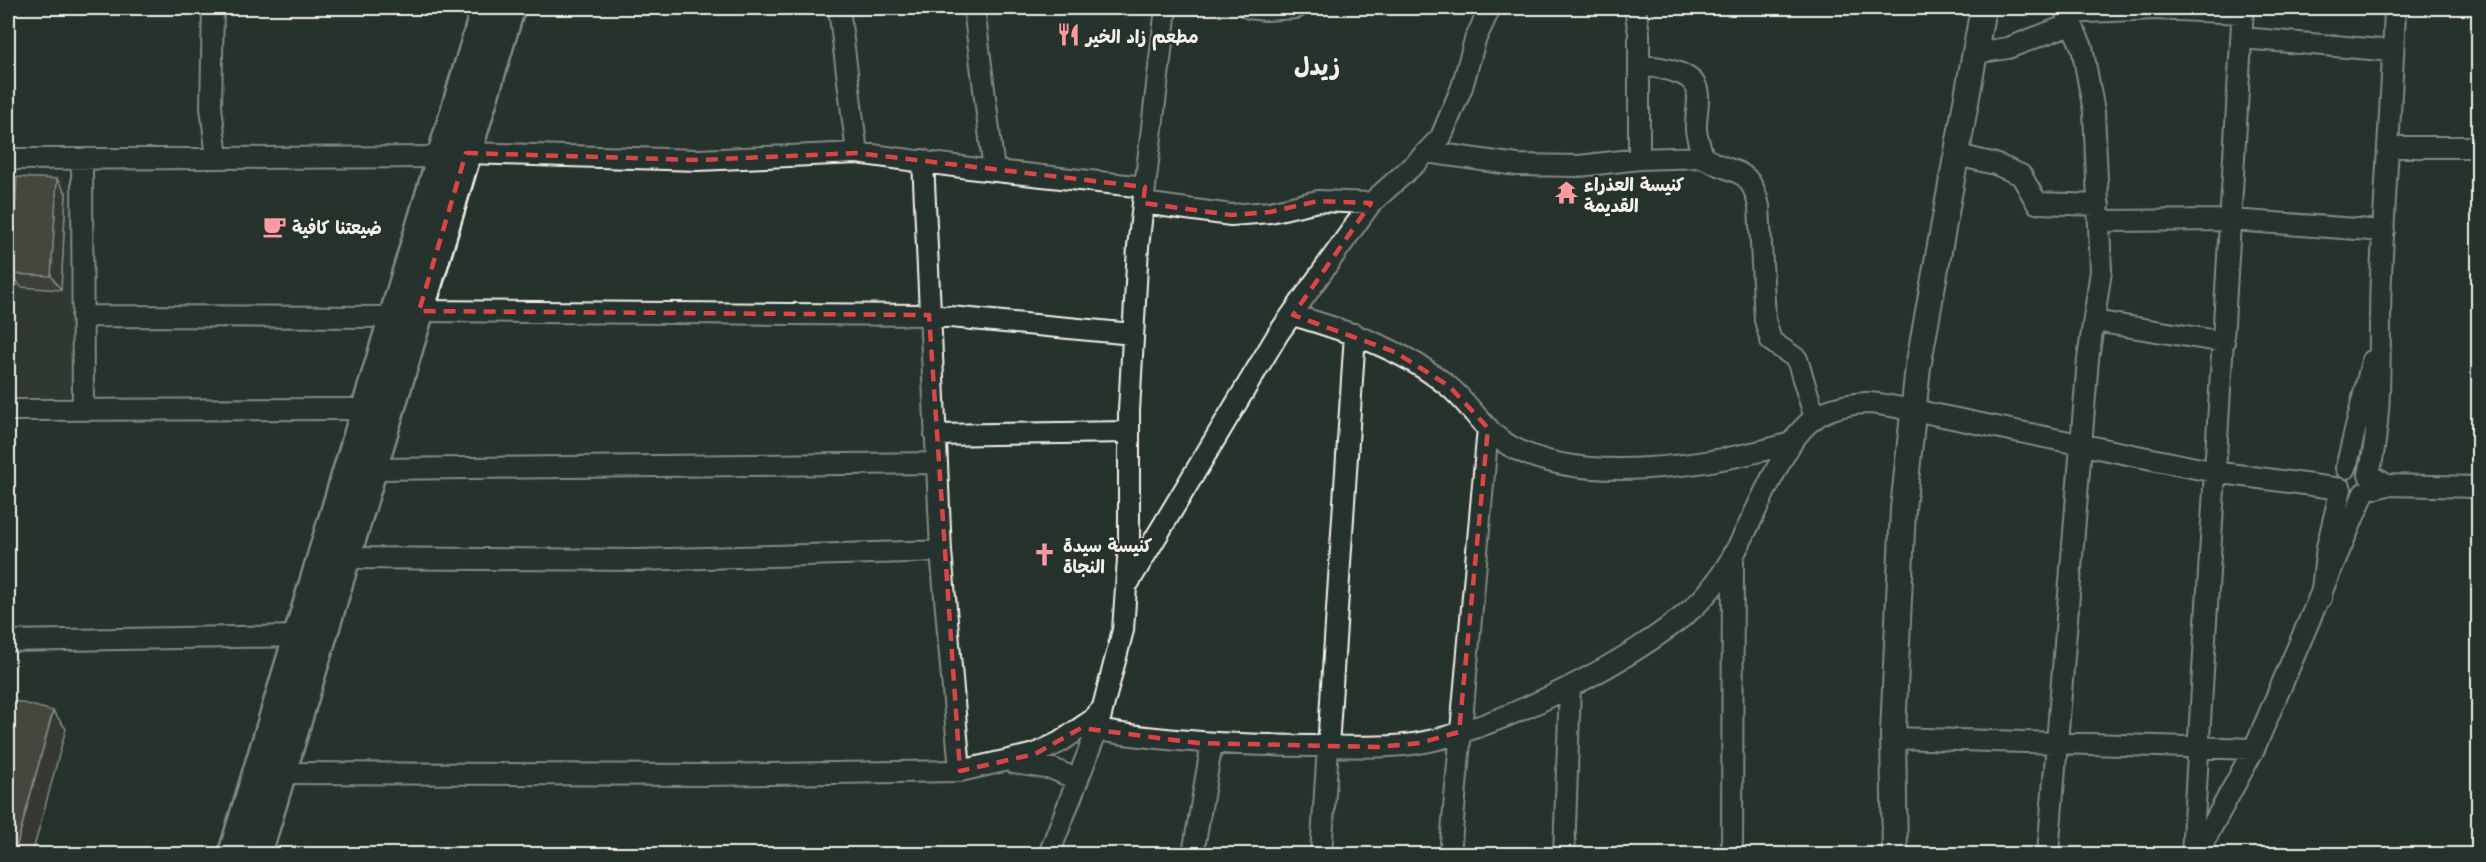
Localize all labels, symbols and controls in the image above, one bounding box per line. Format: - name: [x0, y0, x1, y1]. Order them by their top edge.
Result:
- restaurant icon: مطعم زاد الخير: [1055, 22, 1081, 48]
- place label: مطعم زاد الخير: [1084, 22, 1199, 51]
- district label: زيدل: [1294, 47, 1340, 83]
- place label: كنيسة العذراء القديمة: [1584, 170, 1684, 218]
- temple icon: كنيسة العذراء القديمة: [1553, 180, 1579, 206]
- cafe icon: ضيعتنا كافية: [261, 213, 287, 239]
- place label: ضيعتنا كافية: [292, 213, 382, 240]
- place label: كنيسة سيدة النجاة: [1063, 531, 1152, 579]
- church icon: كنيسة سيدة النجاة: [1032, 541, 1058, 567]

